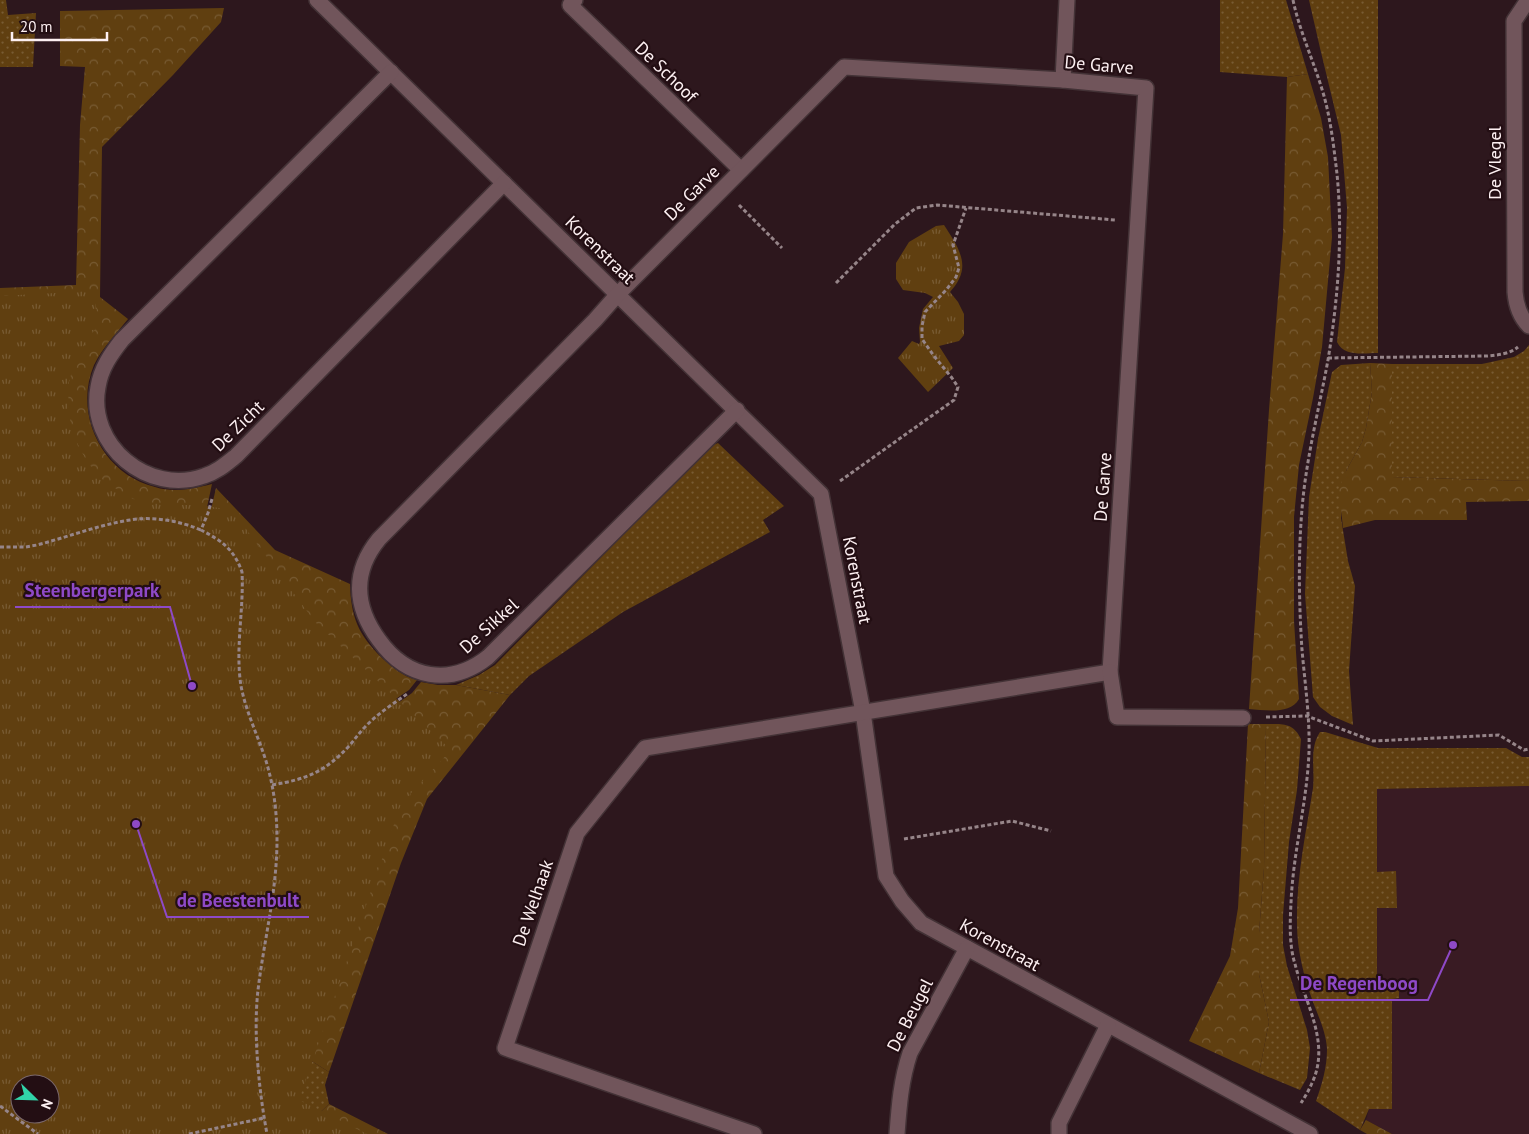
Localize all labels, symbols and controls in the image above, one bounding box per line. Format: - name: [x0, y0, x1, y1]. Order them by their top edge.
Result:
- scale bar: [12, 10, 108, 42]
- text: 20 m: [20, 17, 53, 36]
- street label: De Schoof: [630, 36, 703, 108]
- street label: De Garve: [1063, 50, 1135, 79]
- street label: De Vlegel: [1483, 125, 1506, 200]
- street label: De Garve: [659, 160, 724, 225]
- street label: Korenstraat: [560, 211, 640, 289]
- street label: De Zicht: [207, 395, 269, 456]
- street label: De Garve: [1089, 452, 1116, 522]
- street label: Korenstraat: [838, 534, 877, 626]
- callout: Steenbergerpark: [15, 573, 170, 607]
- text: Steenbergerpark: [25, 578, 160, 602]
- street label: De Sikkel: [454, 593, 523, 658]
- street label: De Welhaak: [507, 856, 558, 949]
- callout: de Beestenbult: [167, 883, 309, 917]
- text: de Beestenbult: [177, 888, 300, 912]
- street label: Korenstraat: [956, 913, 1045, 976]
- callout: De Regenboog: [1290, 966, 1428, 1000]
- text: De Regenboog: [1300, 971, 1418, 995]
- street label: De Beugel: [881, 974, 938, 1055]
- north arrow: [10, 1074, 60, 1124]
- text: N: [37, 1096, 57, 1112]

